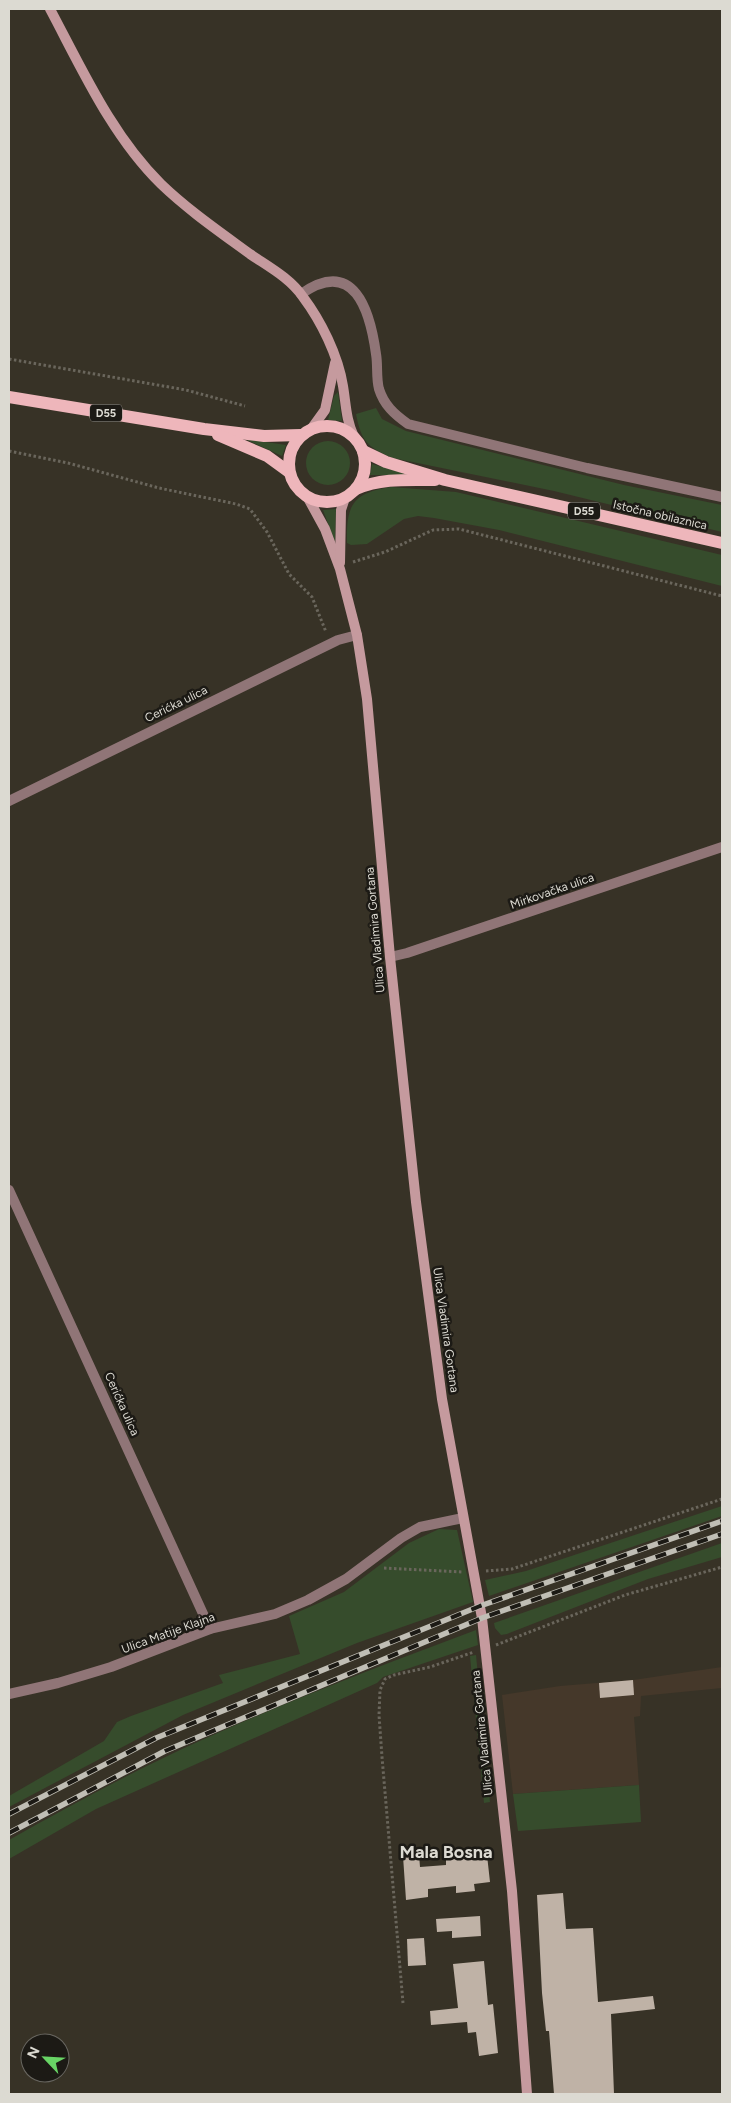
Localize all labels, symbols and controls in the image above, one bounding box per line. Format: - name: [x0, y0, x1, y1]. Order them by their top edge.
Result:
- road number: D55: [90, 404, 122, 422]
- street label: Istočna obilaznica: [612, 497, 708, 533]
- road number: D55: [568, 502, 600, 520]
- street label: Cerićka ulica: [142, 683, 210, 725]
- street label: Ulica Vladimira Gortana: [363, 867, 387, 993]
- street label: Mirkovačka ulica: [508, 870, 596, 912]
- street label: Ulica Vladimira Gortana: [430, 1267, 462, 1393]
- street label: Cerićka ulica: [102, 1370, 142, 1438]
- street label: Ulica Matije Klajna: [120, 1610, 216, 1656]
- street label: Ulica Vladimira Gortana: [468, 1670, 496, 1796]
- district label: Mala Bosna: [399, 1841, 493, 1863]
- north arrow: [20, 2033, 70, 2083]
- text: N: [24, 2044, 44, 2061]

